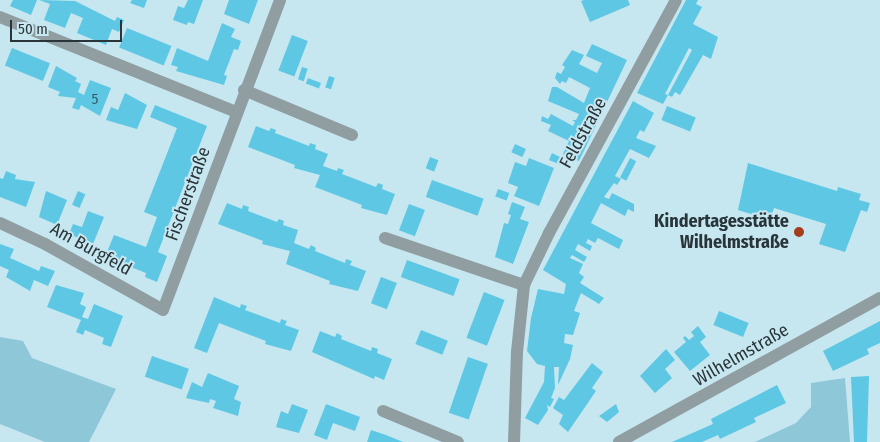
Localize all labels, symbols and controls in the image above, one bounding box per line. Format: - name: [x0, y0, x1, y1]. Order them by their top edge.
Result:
- scale bar: [12, 10, 125, 42]
- text: 50 m: [18, 20, 48, 38]
- house number: 5: [92, 91, 98, 109]
- street label: Feldstraße: [555, 94, 611, 172]
- street label: Fischerstraße: [161, 144, 215, 244]
- place label: Kindertagesstätte Wilhelmstraße: [654, 211, 789, 253]
- street label: Am Burgfeld: [46, 218, 136, 280]
- marker: Kindertagesstätte Wilhelmstraße: [793, 226, 805, 238]
- street label: Wilhelmstraße: [690, 319, 792, 391]

